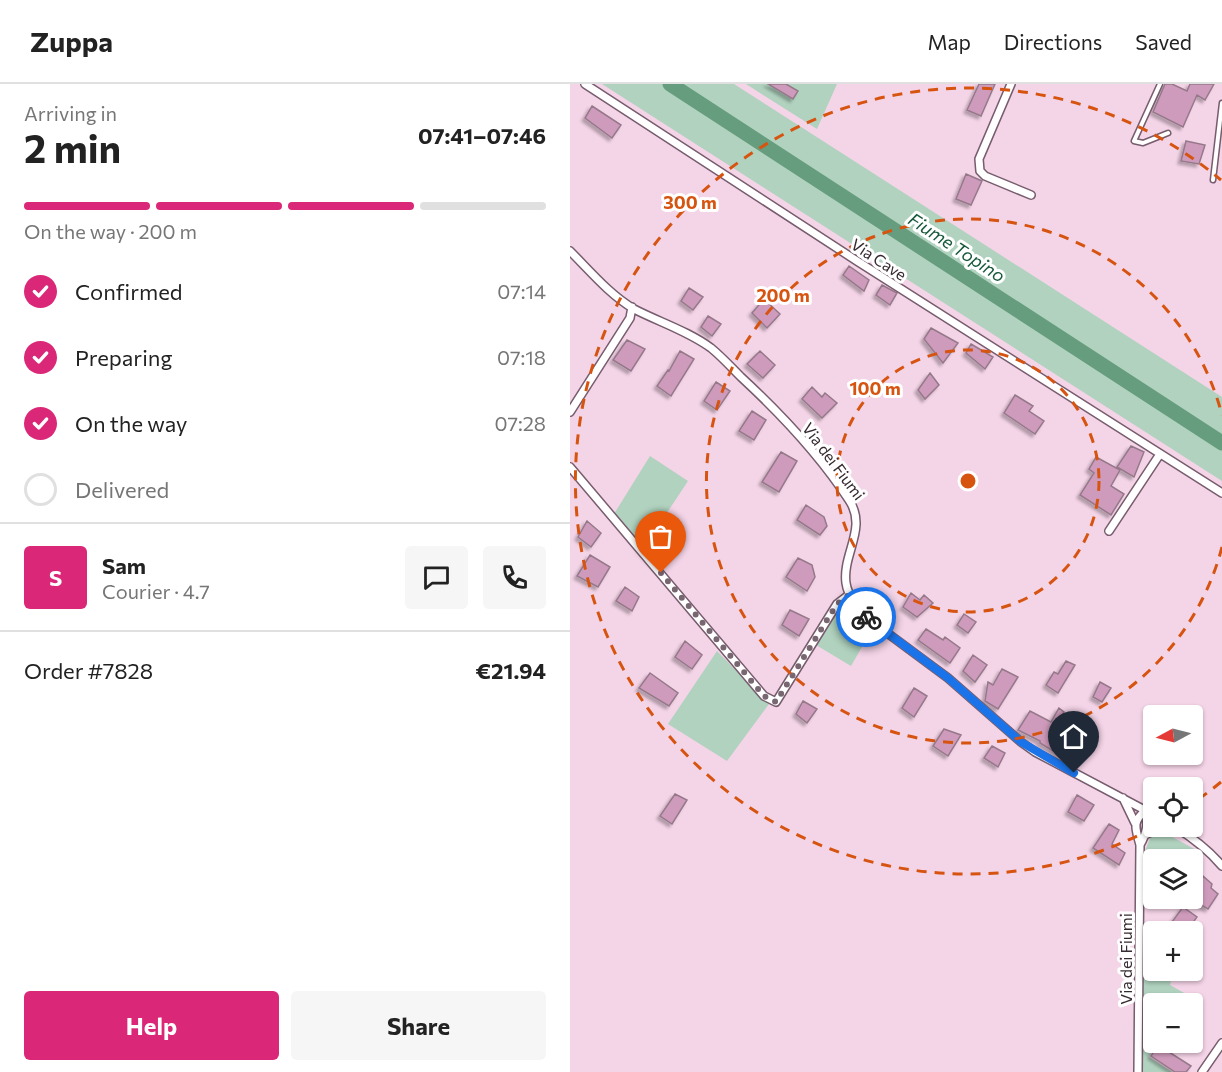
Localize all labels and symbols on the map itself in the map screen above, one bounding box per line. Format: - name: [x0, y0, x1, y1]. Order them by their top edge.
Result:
- text: 300 m: [663, 191, 717, 213]
- water label: Fiume Topino: [905, 208, 1009, 286]
- street label: Via Cave: [848, 234, 910, 284]
- text: 200 m: [756, 284, 810, 306]
- text: 100 m: [849, 377, 901, 399]
- street label: Via dei Fiumi: [799, 419, 869, 503]
- centre of rings: [958, 471, 978, 491]
- pin: [635, 511, 686, 573]
- courier: [836, 587, 896, 647]
- north arrow: [1143, 705, 1203, 765]
- pin: [1048, 711, 1099, 773]
- street label: Via dei Fiumi: [1116, 913, 1135, 1005]

